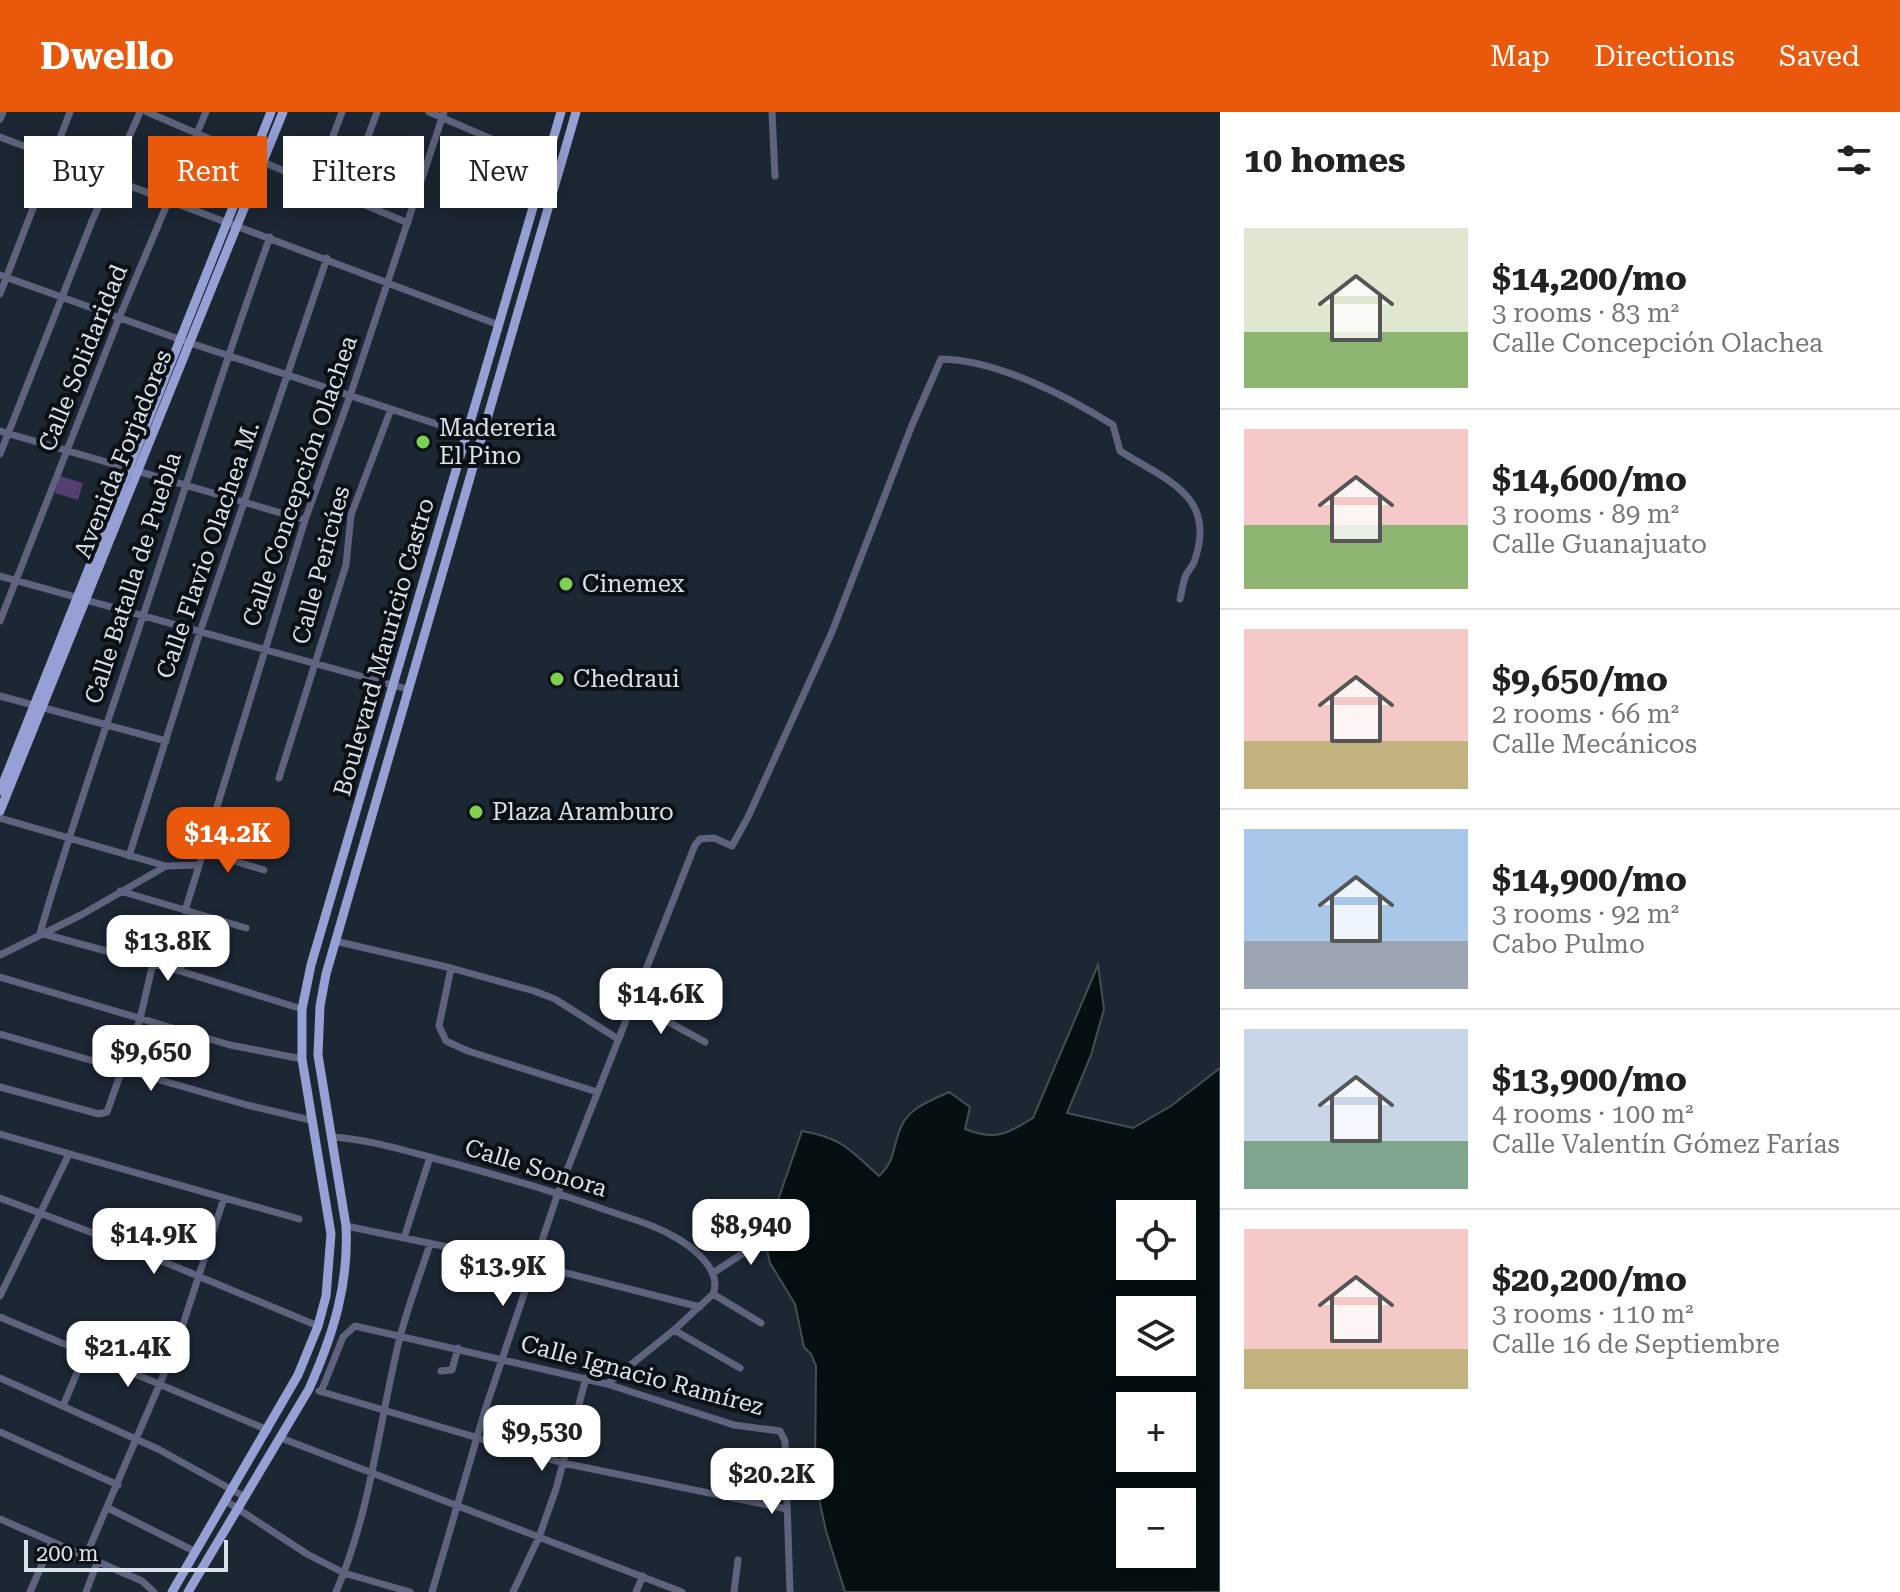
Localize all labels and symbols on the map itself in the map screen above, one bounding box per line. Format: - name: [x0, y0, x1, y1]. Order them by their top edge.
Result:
- street label: Calle Solidaridad: [33, 261, 133, 455]
- street label: Calle Concepción Olachea: [237, 332, 363, 630]
- street label: Avenida Forjadores: [68, 346, 178, 562]
- place label: Madereria El Pino: [439, 414, 556, 470]
- street label: Calle Flavio Olachea M.: [151, 418, 265, 682]
- marker: Madereria El Pino: [414, 433, 432, 451]
- street label: Calle Batalla de Puebla: [79, 449, 187, 707]
- street label: Calle Pericúes: [286, 483, 356, 647]
- street label: Boulevard Mauricio Castro: [328, 495, 440, 799]
- place label: Cinemex: [582, 570, 685, 598]
- marker: Cinemex: [557, 575, 575, 593]
- place label: Chedraui: [573, 665, 680, 693]
- marker: Chedraui: [548, 670, 566, 688]
- place label: Plaza Aramburo: [492, 798, 674, 826]
- marker: Plaza Aramburo: [467, 803, 485, 821]
- pin: $14.2K: [163, 807, 293, 875]
- pin: $13.8K: [103, 915, 233, 983]
- pin: $14.6K: [596, 968, 726, 1036]
- pin: $9,650: [86, 1025, 216, 1093]
- street label: Calle Sonora: [462, 1133, 610, 1203]
- pin: $8,940: [686, 1199, 816, 1267]
- pin: $14.9K: [89, 1208, 219, 1276]
- pin: $13.9K: [438, 1240, 568, 1308]
- pin: $21.4K: [63, 1321, 193, 1389]
- street label: Calle Ignacio Ramírez: [518, 1329, 766, 1421]
- pin: $9,530: [477, 1405, 607, 1473]
- pin: $20.2K: [707, 1448, 837, 1516]
- scale bar: [24, 1536, 228, 1572]

